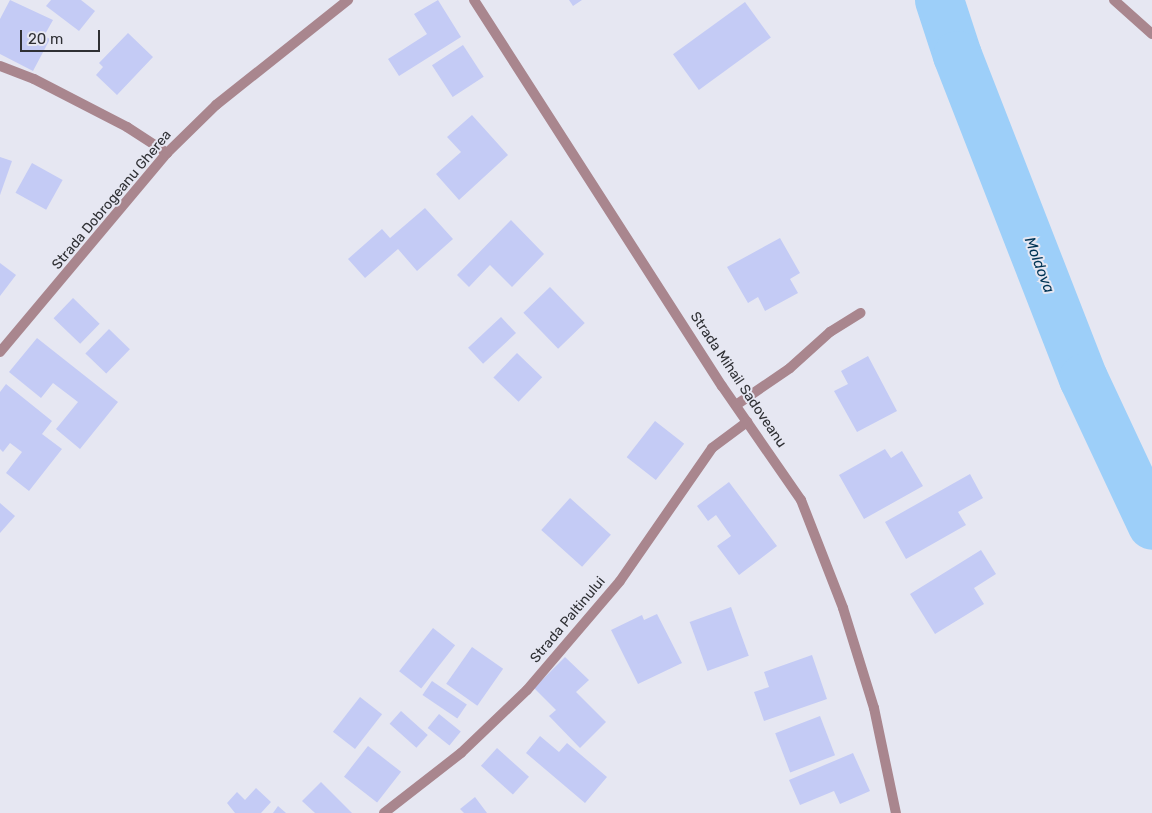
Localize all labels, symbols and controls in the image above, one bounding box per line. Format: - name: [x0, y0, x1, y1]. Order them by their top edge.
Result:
- scale bar: [22, 20, 102, 52]
- text: 20 m: [28, 30, 63, 48]
- street label: Strada Dobrogeanu Gherea: [49, 127, 175, 273]
- water label: Moldova: [1020, 234, 1058, 296]
- street label: Strada Mihail Sadoveanu: [686, 309, 790, 451]
- street label: Strada Paltinului: [527, 573, 609, 667]

